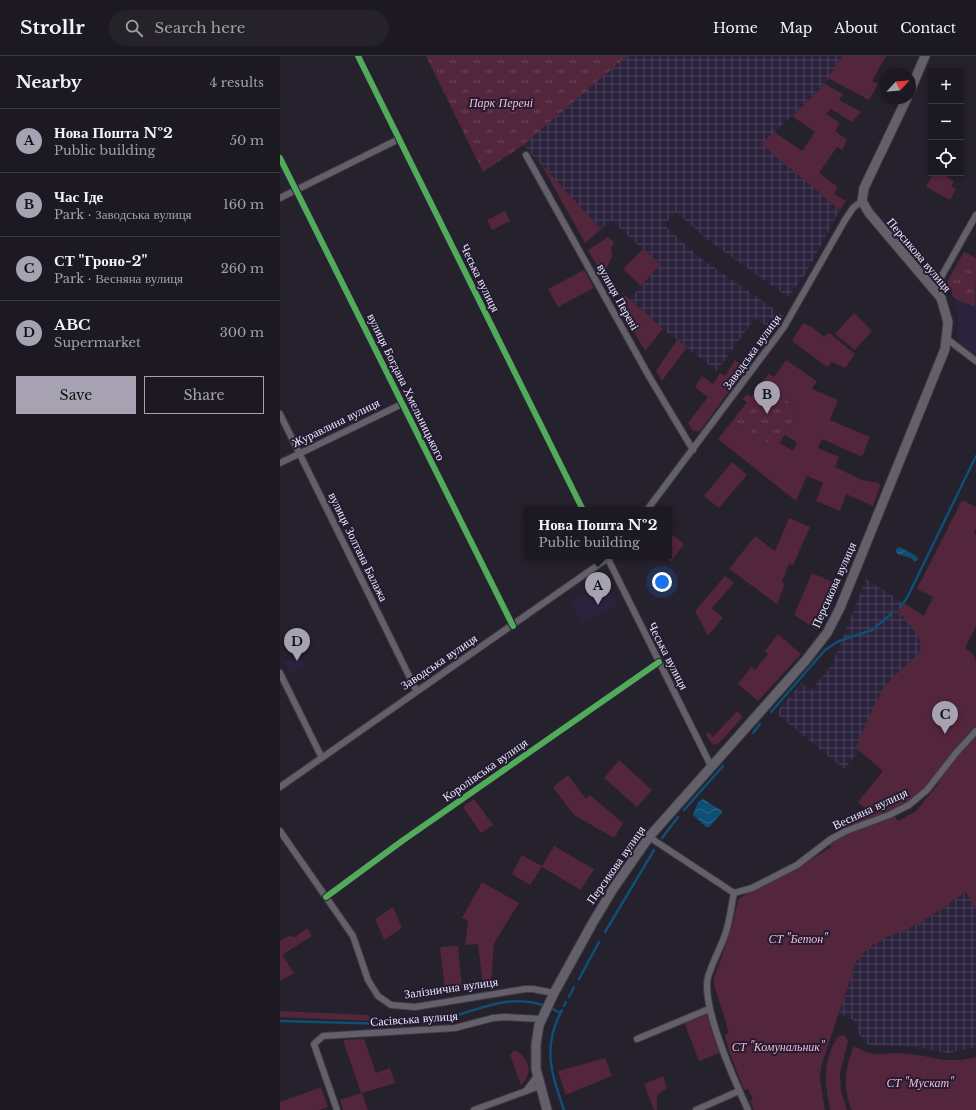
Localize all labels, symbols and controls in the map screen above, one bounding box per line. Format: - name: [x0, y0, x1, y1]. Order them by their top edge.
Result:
- search box: [109, 10, 389, 46]
- text: Strollr: [20, 16, 85, 39]
- icon: search: [123, 17, 145, 39]
- text: Search here: [155, 18, 245, 37]
- text: Home: [713, 19, 758, 37]
- text: Map: [780, 19, 812, 37]
- text: About: [834, 19, 878, 37]
- text: Contact: [900, 19, 956, 37]
- north arrow: [880, 68, 916, 104]
- map controls: [928, 68, 964, 176]
- button: +: [928, 68, 964, 104]
- text: Nearby: [16, 72, 82, 93]
- text: 4 results: [210, 74, 264, 91]
- park label: Парк Перені: [468, 95, 533, 110]
- button: −: [928, 104, 964, 140]
- text: Нова Пошта №2: [54, 123, 173, 142]
- text: A: [24, 132, 34, 149]
- text: 50 m: [230, 132, 264, 149]
- button: locate: [928, 140, 964, 176]
- text: Public building: [54, 142, 155, 159]
- text: Час Іде: [54, 187, 103, 206]
- text: B: [24, 196, 34, 213]
- text: 160 m: [223, 196, 264, 213]
- text: Park · Заводська вулиця: [54, 206, 192, 223]
- street label: Персикова вулиця: [884, 214, 955, 295]
- street label: Чеська вулиця: [458, 241, 504, 315]
- text: СТ "Гроно-2": [54, 251, 147, 270]
- text: C: [24, 260, 34, 277]
- text: 260 m: [221, 260, 264, 277]
- street label: вулиця Перені: [594, 261, 643, 333]
- text: Park · Весняна вулиця: [54, 270, 183, 287]
- street label: вулиця Богдана Хмельницького: [364, 311, 449, 463]
- street label: Заводська вулиця: [719, 311, 784, 392]
- text: ABC: [54, 315, 90, 334]
- text: D: [23, 324, 35, 341]
- text: 300 m: [220, 324, 264, 341]
- text: Supermarket: [54, 334, 141, 351]
- button: Save: [16, 376, 136, 414]
- button: Share: [144, 376, 264, 414]
- pin: B: [754, 381, 780, 414]
- street label: Журавлина вулиця: [289, 395, 382, 450]
- street label: вулиця Золтана Балажа: [326, 490, 392, 604]
- popup: [524, 507, 672, 559]
- text: Нова Пошта №2: [539, 515, 657, 534]
- text: Public building: [539, 534, 640, 551]
- street label: Персикова вулиця: [808, 539, 859, 630]
- pin: A: [585, 572, 611, 605]
- your location: [652, 572, 672, 592]
- street label: Чеська вулиця: [645, 620, 692, 692]
- pin: D: [284, 628, 310, 661]
- street label: Заводська вулиця: [398, 630, 480, 693]
- pin: C: [932, 701, 958, 734]
- street label: Королівська вулиця: [439, 734, 531, 805]
- street label: Весняна вулиця: [830, 784, 910, 832]
- street label: Персикова вулиця: [583, 822, 648, 907]
- park label: СТ "Бетон": [768, 931, 829, 946]
- street label: Залізнична вулиця: [403, 973, 499, 1002]
- street label: Сасівська вулиця: [370, 1008, 459, 1029]
- park label: СТ "Комунальник": [732, 1039, 826, 1054]
- park label: СТ "Мускат": [887, 1075, 955, 1090]

